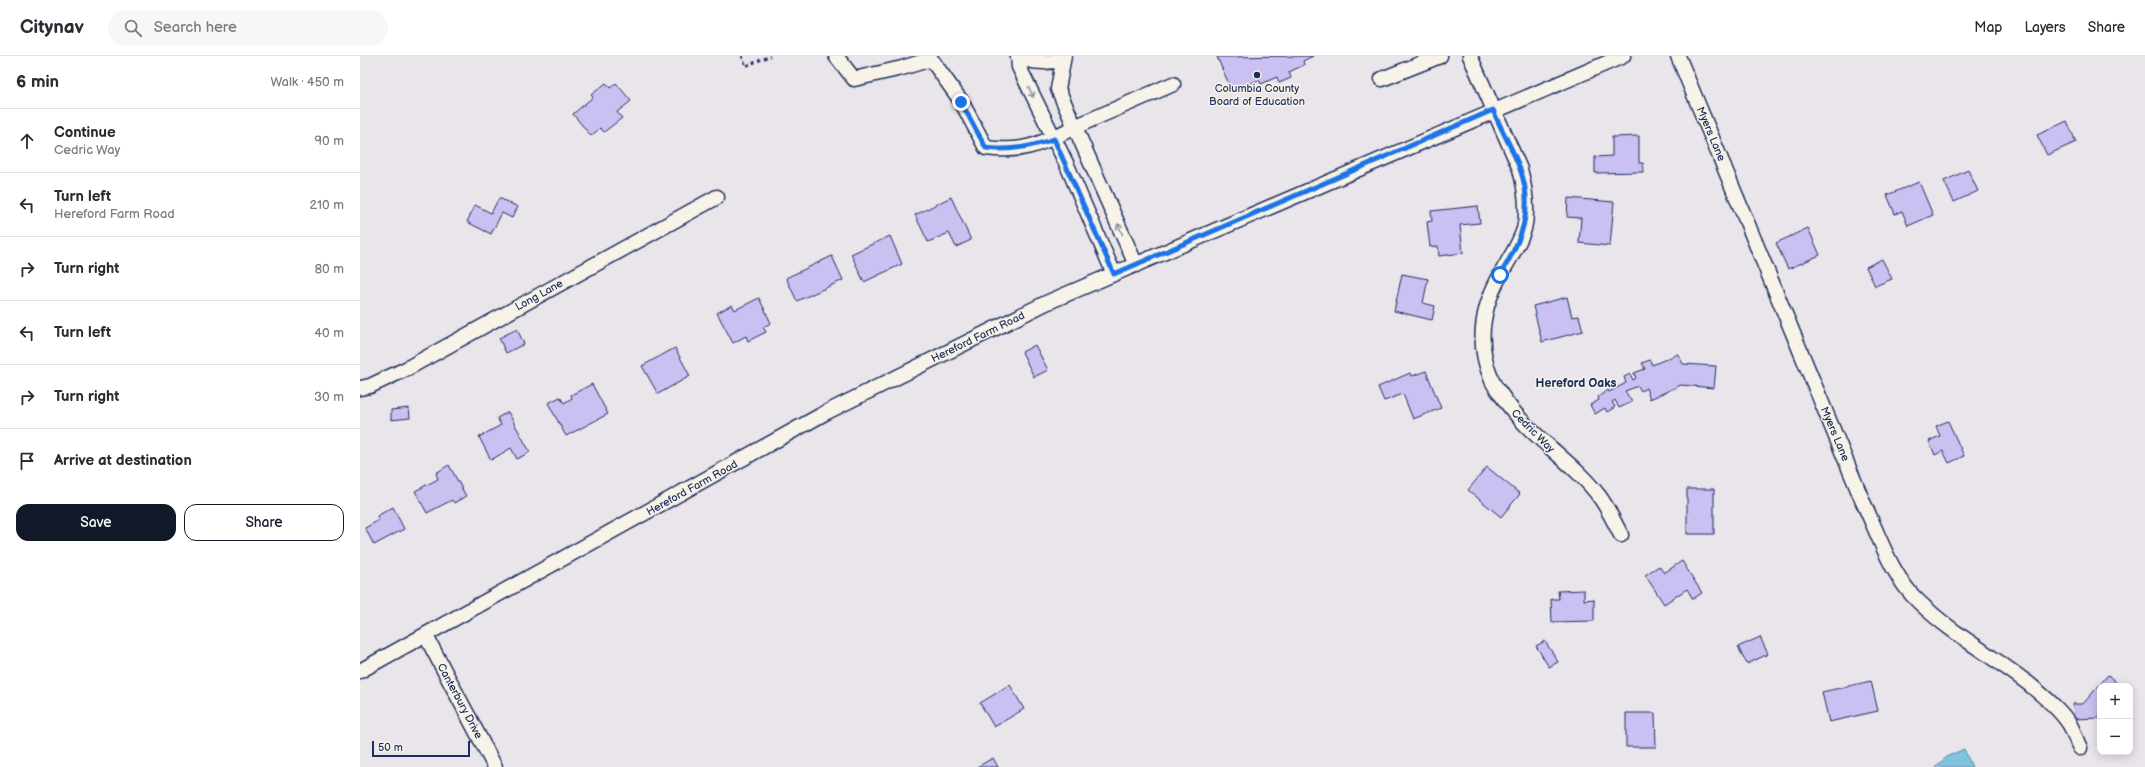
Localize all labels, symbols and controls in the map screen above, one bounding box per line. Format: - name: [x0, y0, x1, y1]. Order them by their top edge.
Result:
- search box: [108, 10, 388, 46]
- text: Citynav: [20, 16, 84, 39]
- icon: search: [122, 17, 144, 39]
- text: Search here: [154, 18, 237, 37]
- text: Map: [1974, 19, 2002, 36]
- text: Layers: [2024, 19, 2066, 36]
- text: Share: [2088, 19, 2125, 36]
- marker: Columbia County Board of Education: [1252, 70, 1262, 80]
- text: 6 min: [16, 72, 59, 92]
- text: Walk · 450 m: [270, 74, 344, 90]
- place label: Columbia County Board of Education: [1209, 82, 1305, 108]
- one-way arrow: [1028, 86, 1035, 98]
- route end: [952, 93, 970, 111]
- street label: Myers Lane: [1694, 105, 1728, 164]
- text: Continue: [54, 123, 116, 142]
- icon: ahead: [16, 130, 38, 152]
- text: 90 m: [315, 133, 344, 149]
- text: Cedric Way: [54, 142, 120, 158]
- text: Turn left: [54, 187, 111, 206]
- icon: left: [16, 194, 38, 216]
- text: 210 m: [310, 197, 344, 213]
- text: Hereford Farm Road: [54, 206, 175, 222]
- one-way arrow: [1116, 223, 1123, 235]
- icon: right: [16, 258, 38, 280]
- text: Turn right: [54, 259, 119, 278]
- text: 80 m: [315, 261, 344, 277]
- route start: [1491, 266, 1509, 284]
- street label: Long Lane: [513, 276, 566, 313]
- street label: Hereford Farm Road: [929, 309, 1027, 365]
- icon: left: [16, 322, 38, 344]
- text: Turn left: [54, 323, 111, 342]
- text: 40 m: [314, 325, 344, 341]
- district label: Hereford Oaks: [1536, 376, 1616, 391]
- icon: right: [16, 386, 38, 408]
- text: Turn right: [54, 387, 119, 406]
- text: 30 m: [314, 389, 344, 405]
- street label: Myers Lane: [1818, 405, 1852, 464]
- street label: Cedric Way: [1509, 407, 1557, 455]
- icon: arrive: [16, 450, 38, 472]
- text: Arrive at destination: [54, 451, 192, 470]
- street label: Hereford Farm Road: [644, 458, 740, 518]
- button: Save: [16, 504, 176, 541]
- button: Share: [184, 504, 344, 541]
- street label: Canterbury Drive: [435, 661, 486, 741]
- map controls: [2097, 683, 2133, 755]
- button: +: [2097, 683, 2133, 719]
- button: −: [2097, 719, 2133, 755]
- scale bar: [372, 739, 470, 758]
- text: 50 m: [378, 741, 403, 754]

